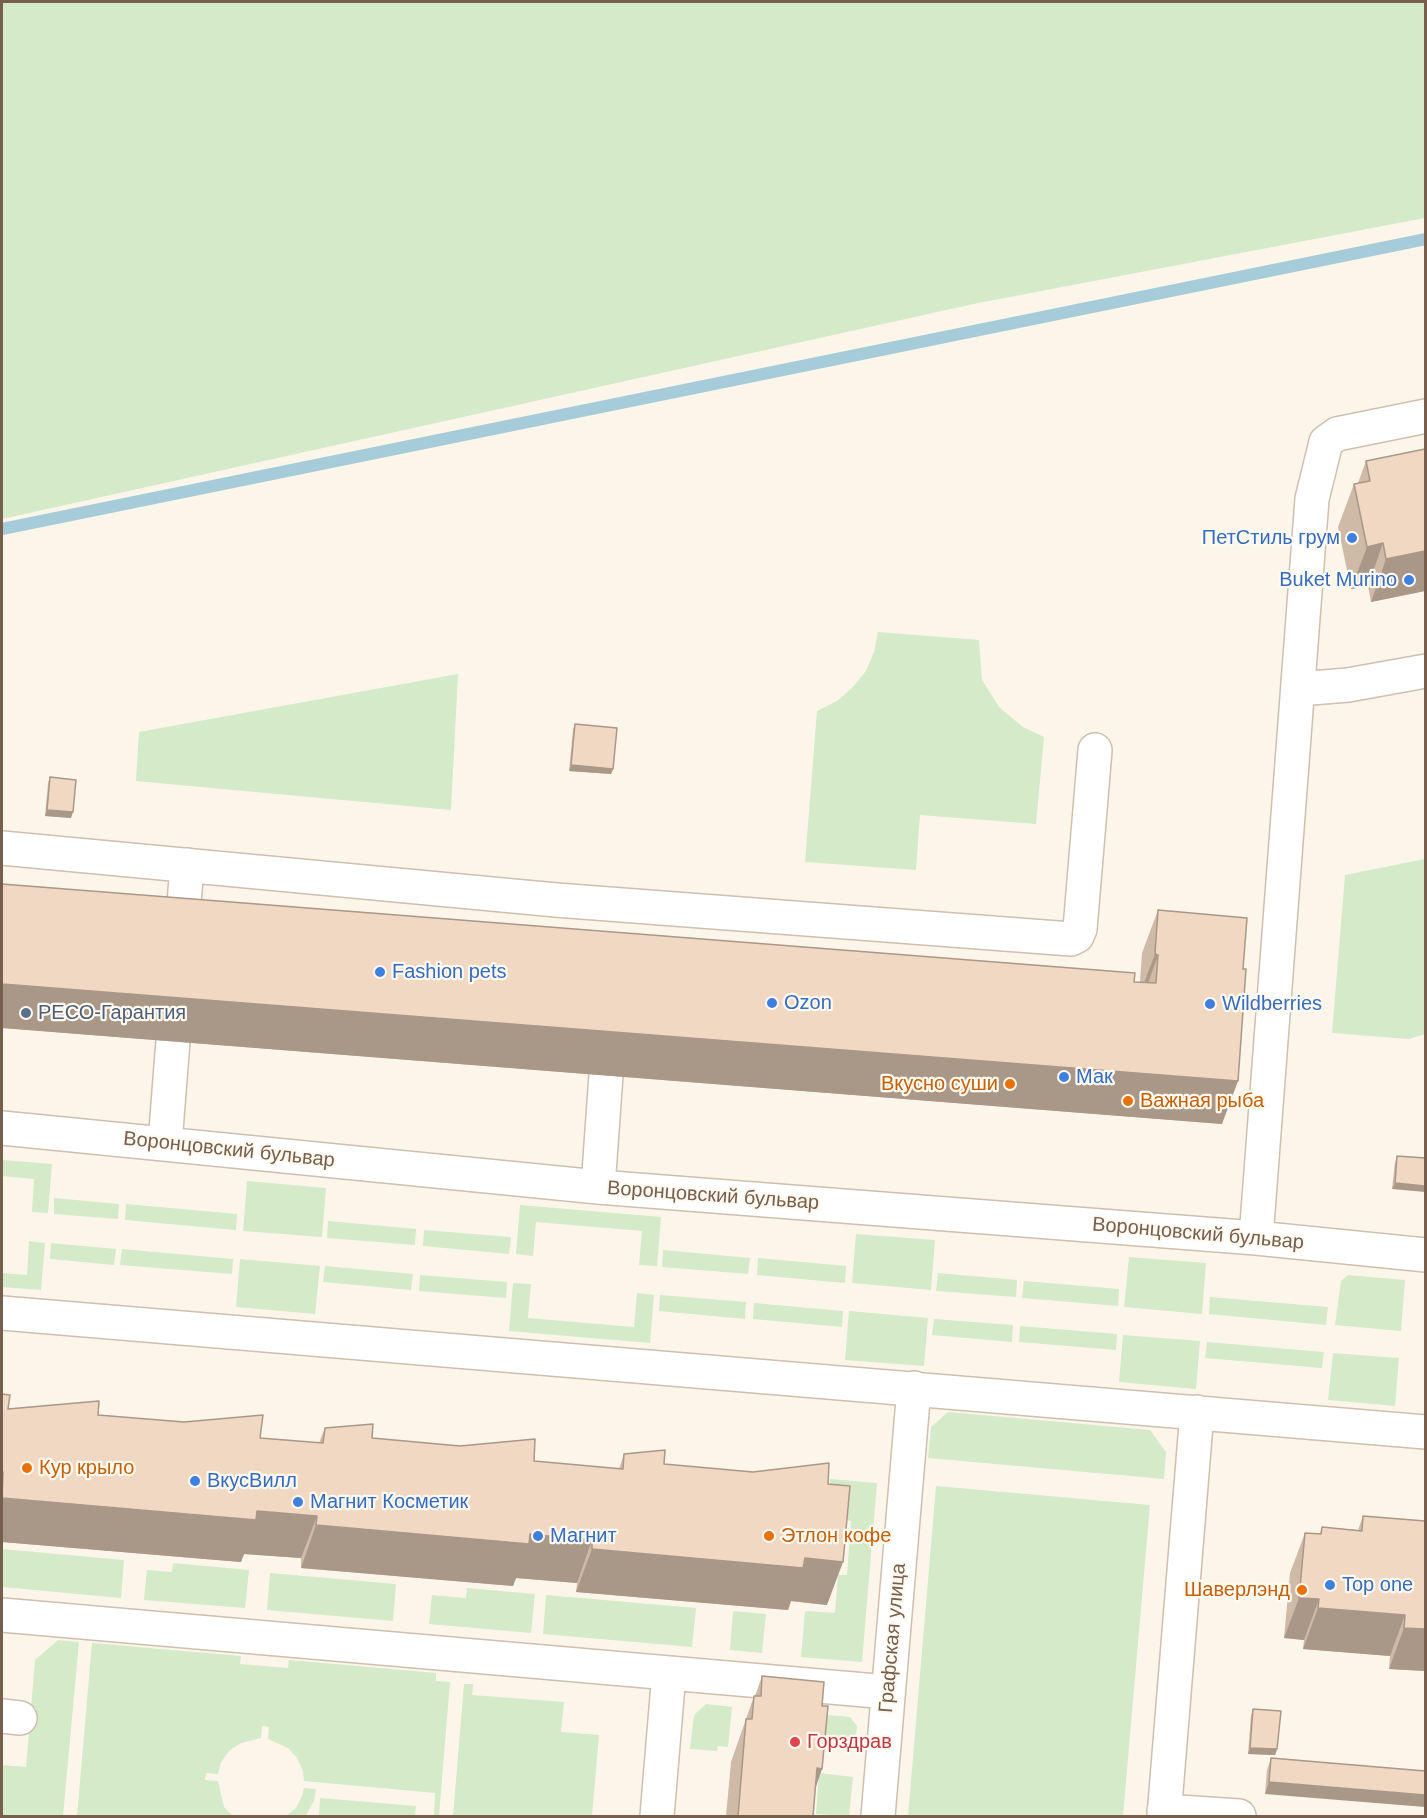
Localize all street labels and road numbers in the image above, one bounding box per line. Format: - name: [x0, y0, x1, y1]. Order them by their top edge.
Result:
- street label: Воронцовский бульвар: [122, 1127, 336, 1173]
- street label: Воронцовский бульвар: [606, 1177, 820, 1215]
- street label: Воронцовский бульвар: [1091, 1213, 1305, 1255]
- street label: Графская улица: [875, 1562, 911, 1714]

